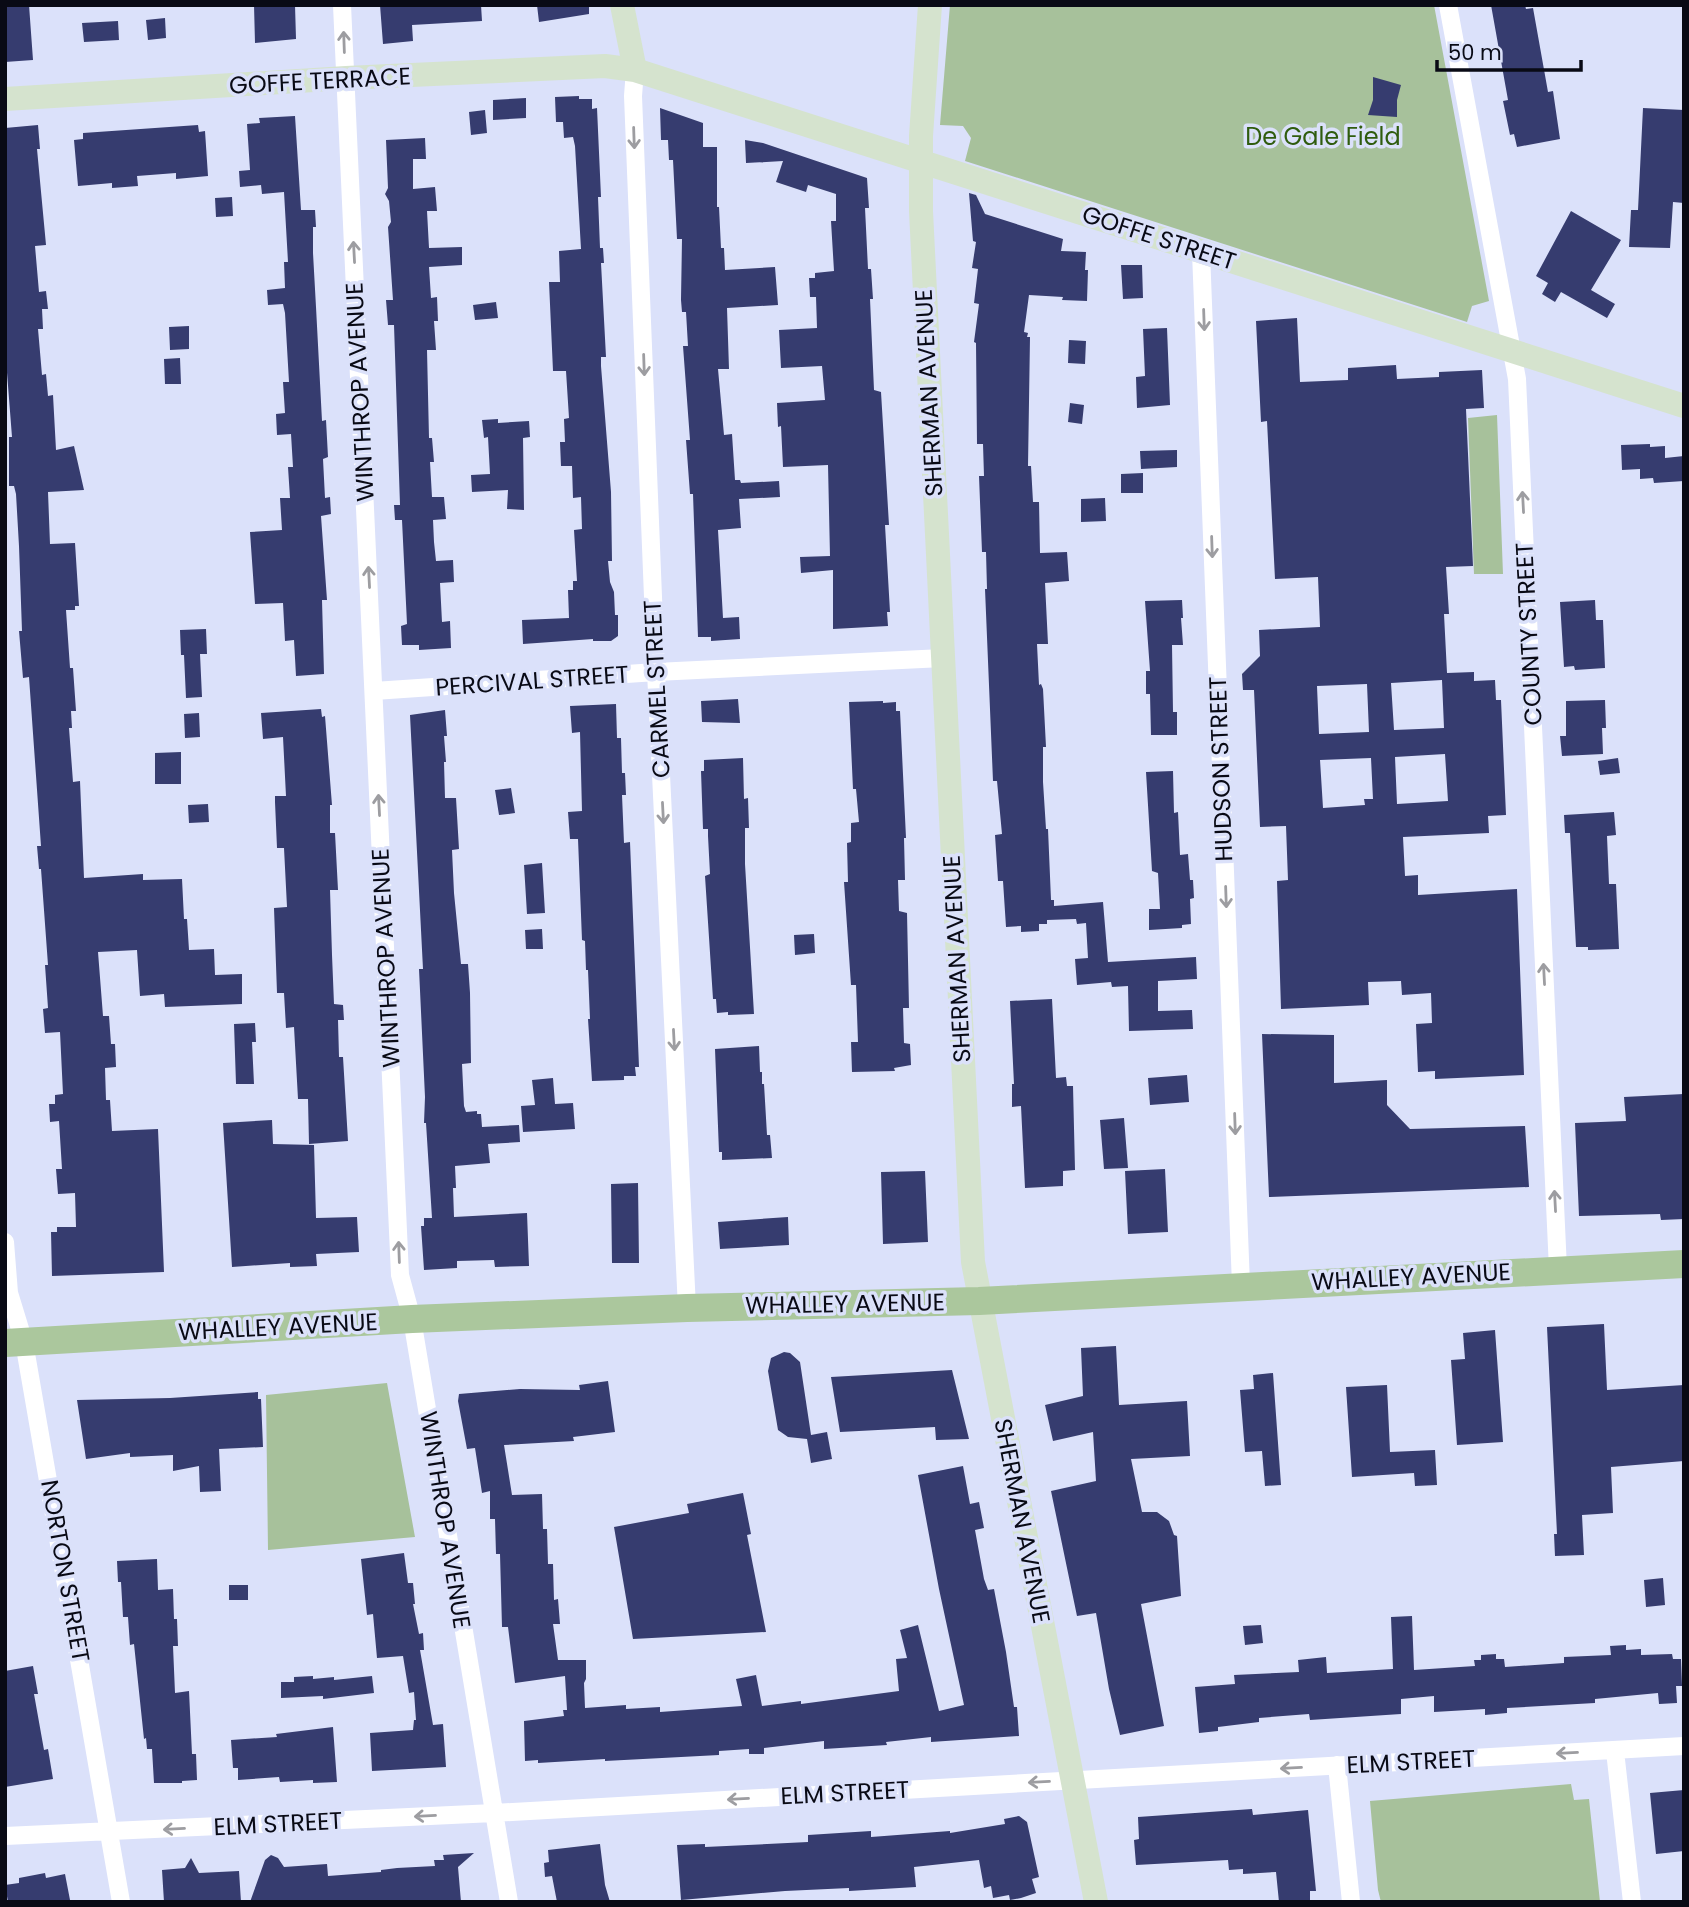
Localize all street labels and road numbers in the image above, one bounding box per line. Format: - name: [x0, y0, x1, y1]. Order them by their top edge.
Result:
- street label: GOFFE TERRACE: [228, 59, 412, 102]
- street label: GOFFE STREET: [1078, 197, 1240, 278]
- street label: WINTHROP AVENUE: [337, 281, 382, 503]
- street label: SHERMAN AVENUE: [907, 288, 950, 498]
- street label: COUNTY STREET: [1507, 542, 1550, 726]
- street label: CARMEL STREET: [635, 599, 678, 779]
- street label: PERCIVAL STREET: [434, 657, 630, 704]
- street label: HUDSON STREET: [1201, 676, 1240, 862]
- street label: WINTHROP AVENUE: [363, 847, 408, 1069]
- street label: SHERMAN AVENUE: [935, 854, 978, 1064]
- street label: WHALLEY AVENUE: [1310, 1255, 1512, 1298]
- street label: WHALLEY AVENUE: [745, 1285, 945, 1322]
- street label: WHALLEY AVENUE: [177, 1305, 379, 1348]
- street label: WINTHROP AVENUE: [412, 1409, 479, 1631]
- street label: SHERMAN AVENUE: [986, 1416, 1059, 1626]
- street label: NORTON STREET: [33, 1477, 98, 1665]
- street label: ELM STREET: [1346, 1742, 1476, 1781]
- street label: ELM STREET: [780, 1773, 910, 1812]
- street label: ELM STREET: [213, 1804, 343, 1843]

